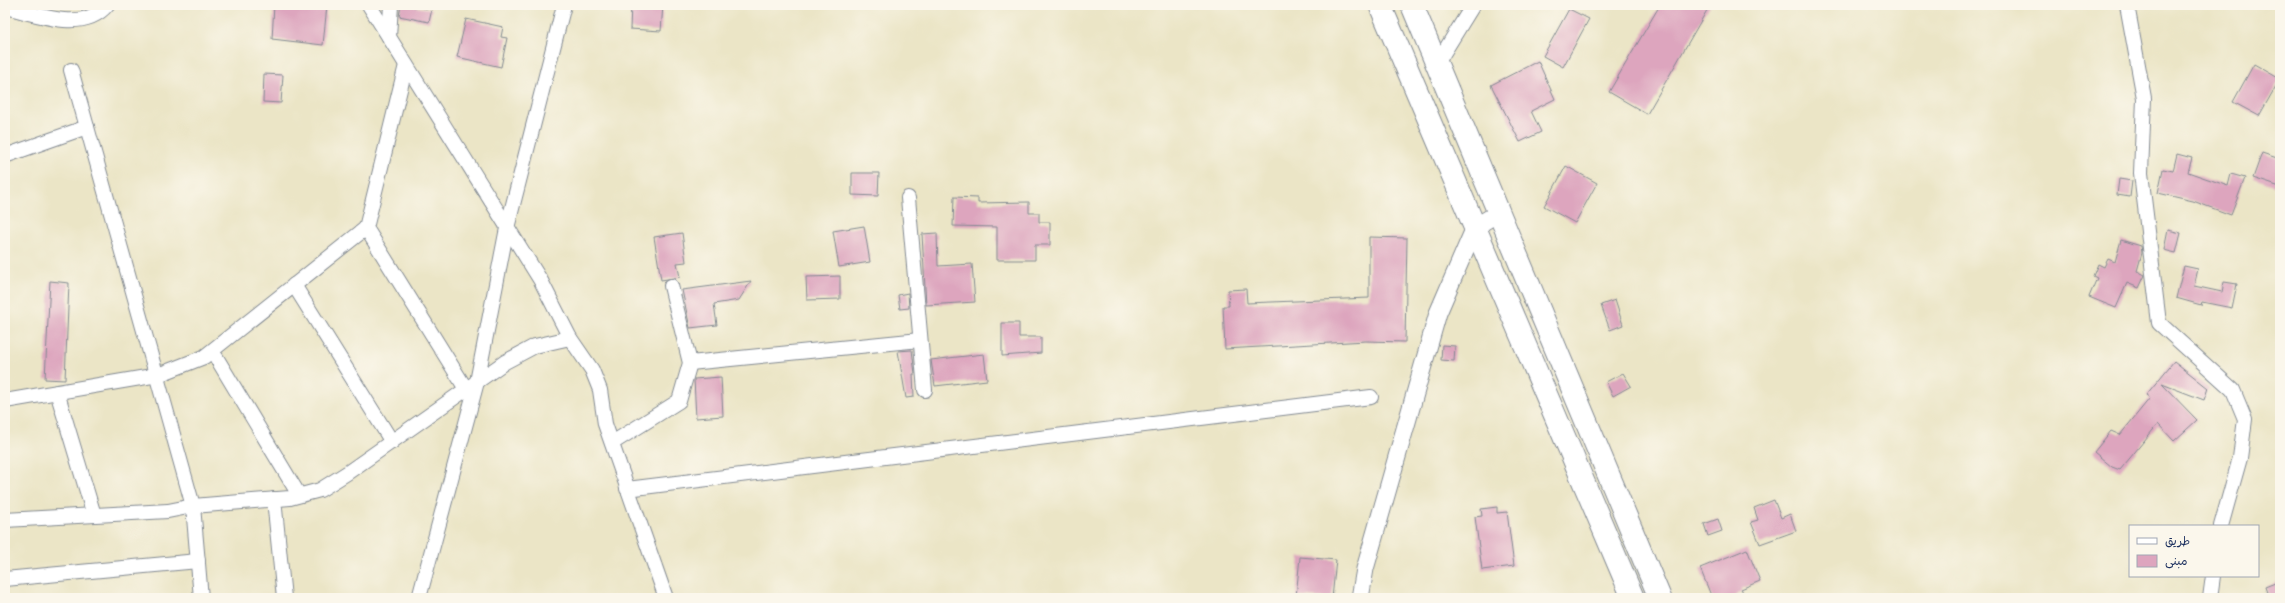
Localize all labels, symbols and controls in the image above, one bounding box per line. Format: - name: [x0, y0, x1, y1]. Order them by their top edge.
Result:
- legend: [2129, 525, 2259, 577]
- text: طريق: [2165, 534, 2190, 550]
- text: مبنى: [2165, 554, 2188, 570]

